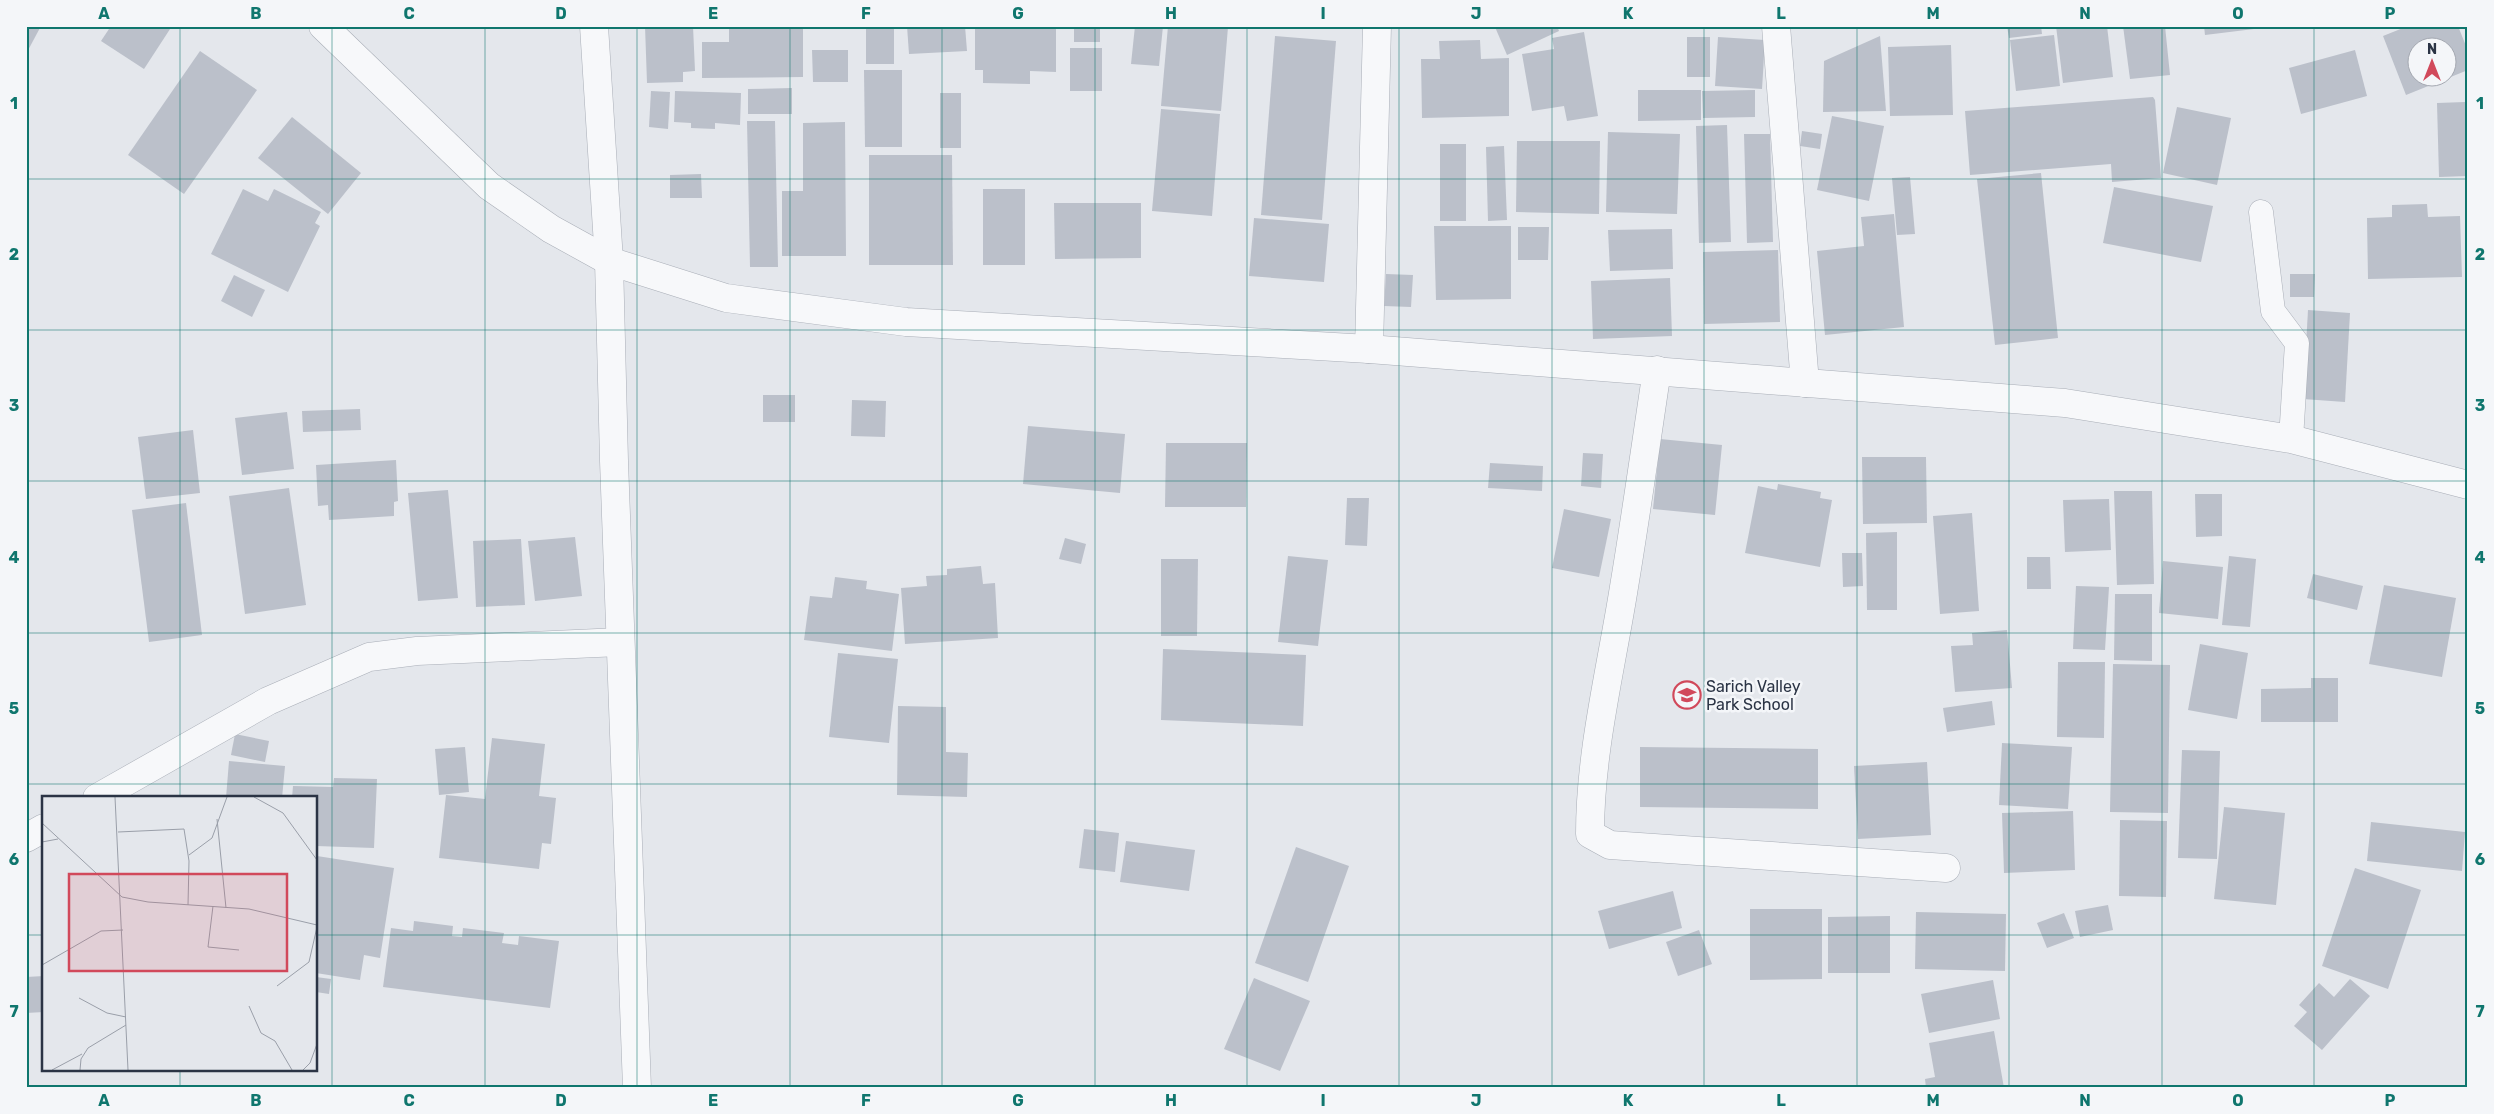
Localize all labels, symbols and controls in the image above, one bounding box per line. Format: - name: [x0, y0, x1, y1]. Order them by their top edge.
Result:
- text: A: [98, 4, 110, 23]
- text: B: [250, 4, 262, 23]
- text: C: [403, 4, 415, 23]
- text: D: [555, 4, 567, 23]
- text: E: [708, 4, 718, 23]
- text: F: [861, 4, 871, 23]
- text: G: [1012, 4, 1024, 23]
- text: H: [1165, 4, 1177, 23]
- text: I: [1320, 4, 1326, 23]
- text: J: [1471, 4, 1481, 23]
- text: K: [1623, 4, 1634, 23]
- text: L: [1776, 4, 1786, 23]
- text: M: [1926, 4, 1940, 23]
- text: N: [2079, 4, 2091, 23]
- text: O: [2232, 4, 2244, 23]
- text: P: [2385, 4, 2396, 23]
- north arrow: [2406, 38, 2456, 88]
- text: N: [2427, 41, 2437, 58]
- text: 1: [10, 94, 18, 113]
- text: 1: [2476, 94, 2484, 113]
- text: 2: [9, 245, 19, 264]
- text: 2: [2475, 245, 2485, 264]
- text: 3: [9, 396, 19, 415]
- text: 3: [2475, 396, 2485, 415]
- text: 4: [9, 548, 20, 567]
- text: 4: [2475, 548, 2486, 567]
- place label: Sarich Valley Park School: [1706, 677, 1801, 714]
- school or university icon: Sarich Valley Park School: [1672, 680, 1702, 710]
- text: 5: [9, 699, 19, 718]
- text: 5: [2475, 699, 2485, 718]
- inset map: [42, 796, 318, 1072]
- text: 6: [9, 850, 19, 869]
- text: 6: [2475, 850, 2485, 869]
- text: 7: [9, 1002, 19, 1021]
- text: 7: [2475, 1002, 2485, 1021]
- text: A: [98, 1091, 110, 1110]
- text: B: [250, 1091, 262, 1110]
- text: C: [403, 1091, 415, 1110]
- text: D: [555, 1091, 567, 1110]
- text: E: [708, 1091, 718, 1110]
- text: F: [861, 1091, 871, 1110]
- text: G: [1012, 1091, 1024, 1110]
- text: H: [1165, 1091, 1177, 1110]
- text: I: [1320, 1091, 1326, 1110]
- text: J: [1471, 1091, 1481, 1110]
- text: K: [1623, 1091, 1634, 1110]
- text: L: [1776, 1091, 1786, 1110]
- text: M: [1926, 1091, 1940, 1110]
- text: N: [2079, 1091, 2091, 1110]
- text: O: [2232, 1091, 2244, 1110]
- text: P: [2385, 1091, 2396, 1110]

